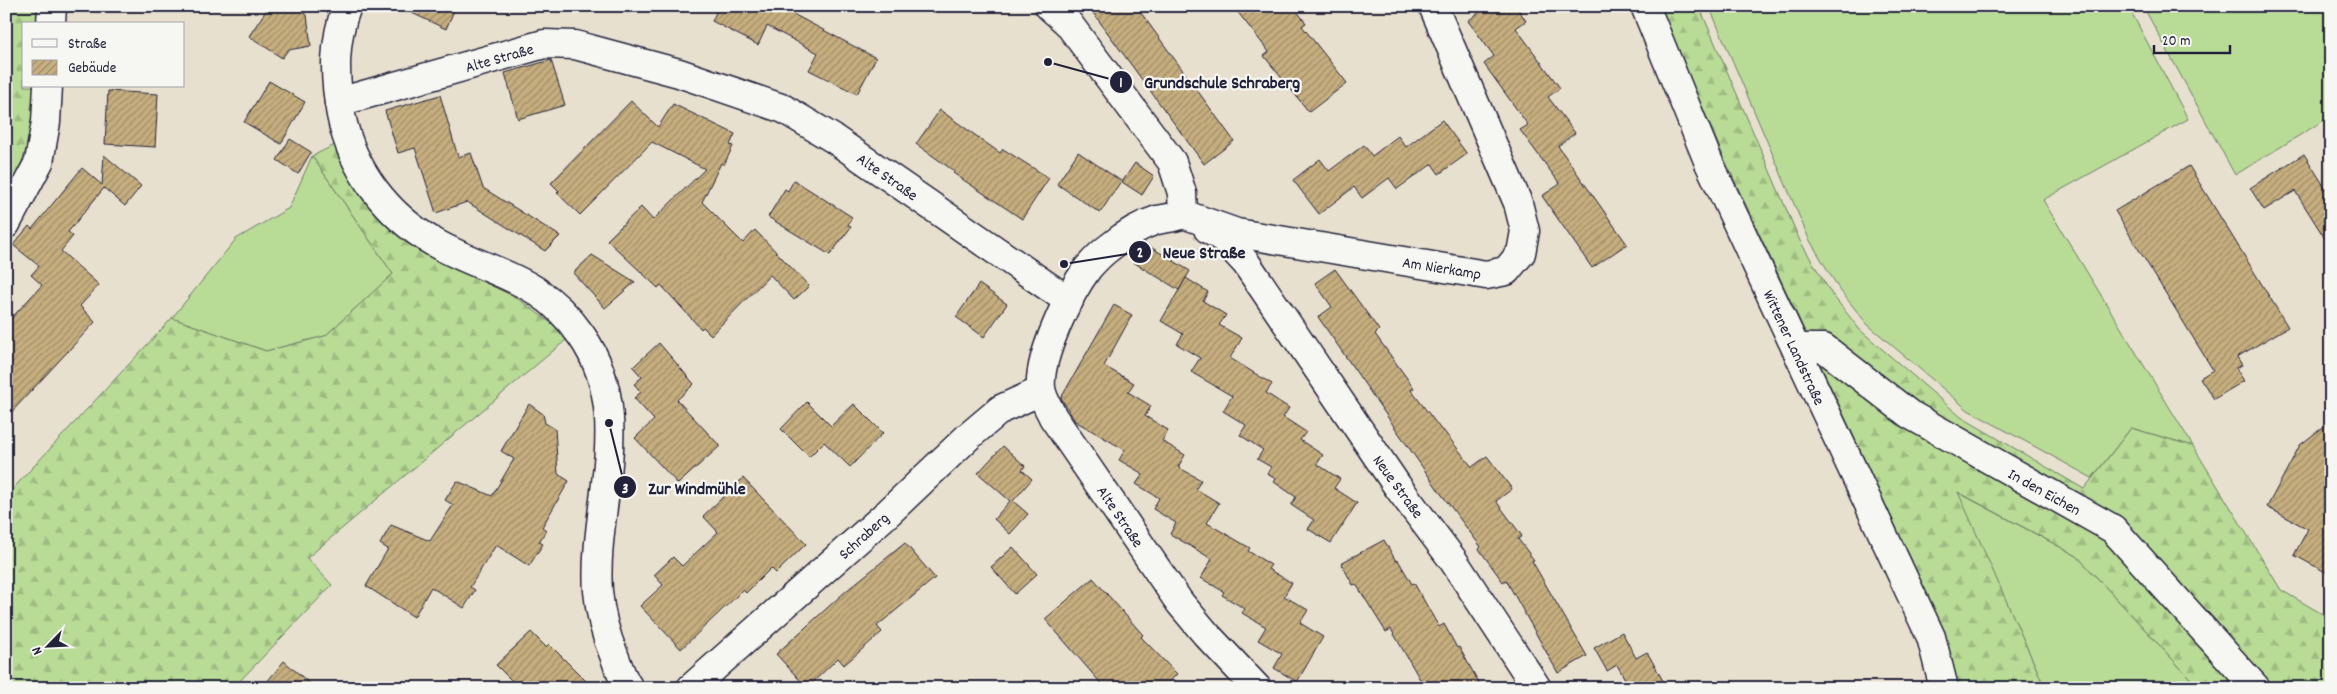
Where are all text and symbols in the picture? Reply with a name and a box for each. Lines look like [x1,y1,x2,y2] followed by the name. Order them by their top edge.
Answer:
[22,22,185,88] legend
[2154,22,2231,54] scale bar
[2162,31,2190,53] text: 20 m
[68,34,107,56] text: Straße
[463,39,537,80] street label: Alte Straße
[68,58,117,80] text: Gebäude
[1109,65,1310,98] callout: Grundschule Schraberg
[1144,72,1300,97] text: Grundschule Schraberg
[1119,73,1123,95] text: 1
[851,148,922,208] street label: Alte Straße
[1128,235,1256,268] callout: Neue Straße
[1163,242,1245,267] text: Neue Straße
[1137,243,1143,265] text: 2
[1400,252,1483,287] street label: Am Nierkamp
[1756,287,1829,409] street label: Wittener Landstraße
[1366,451,1428,524] street label: Neue Straße
[2003,464,2084,523] street label: In den Eichen
[613,471,755,504] callout: Zur Windmühle
[648,478,746,503] text: Zur Windmühle
[622,479,629,501] text: 3
[1090,482,1148,553] street label: Alte Straße
[834,508,895,566] street label: Schraberg
[22,622,72,672] north arrow
[27,643,48,658] text: N

